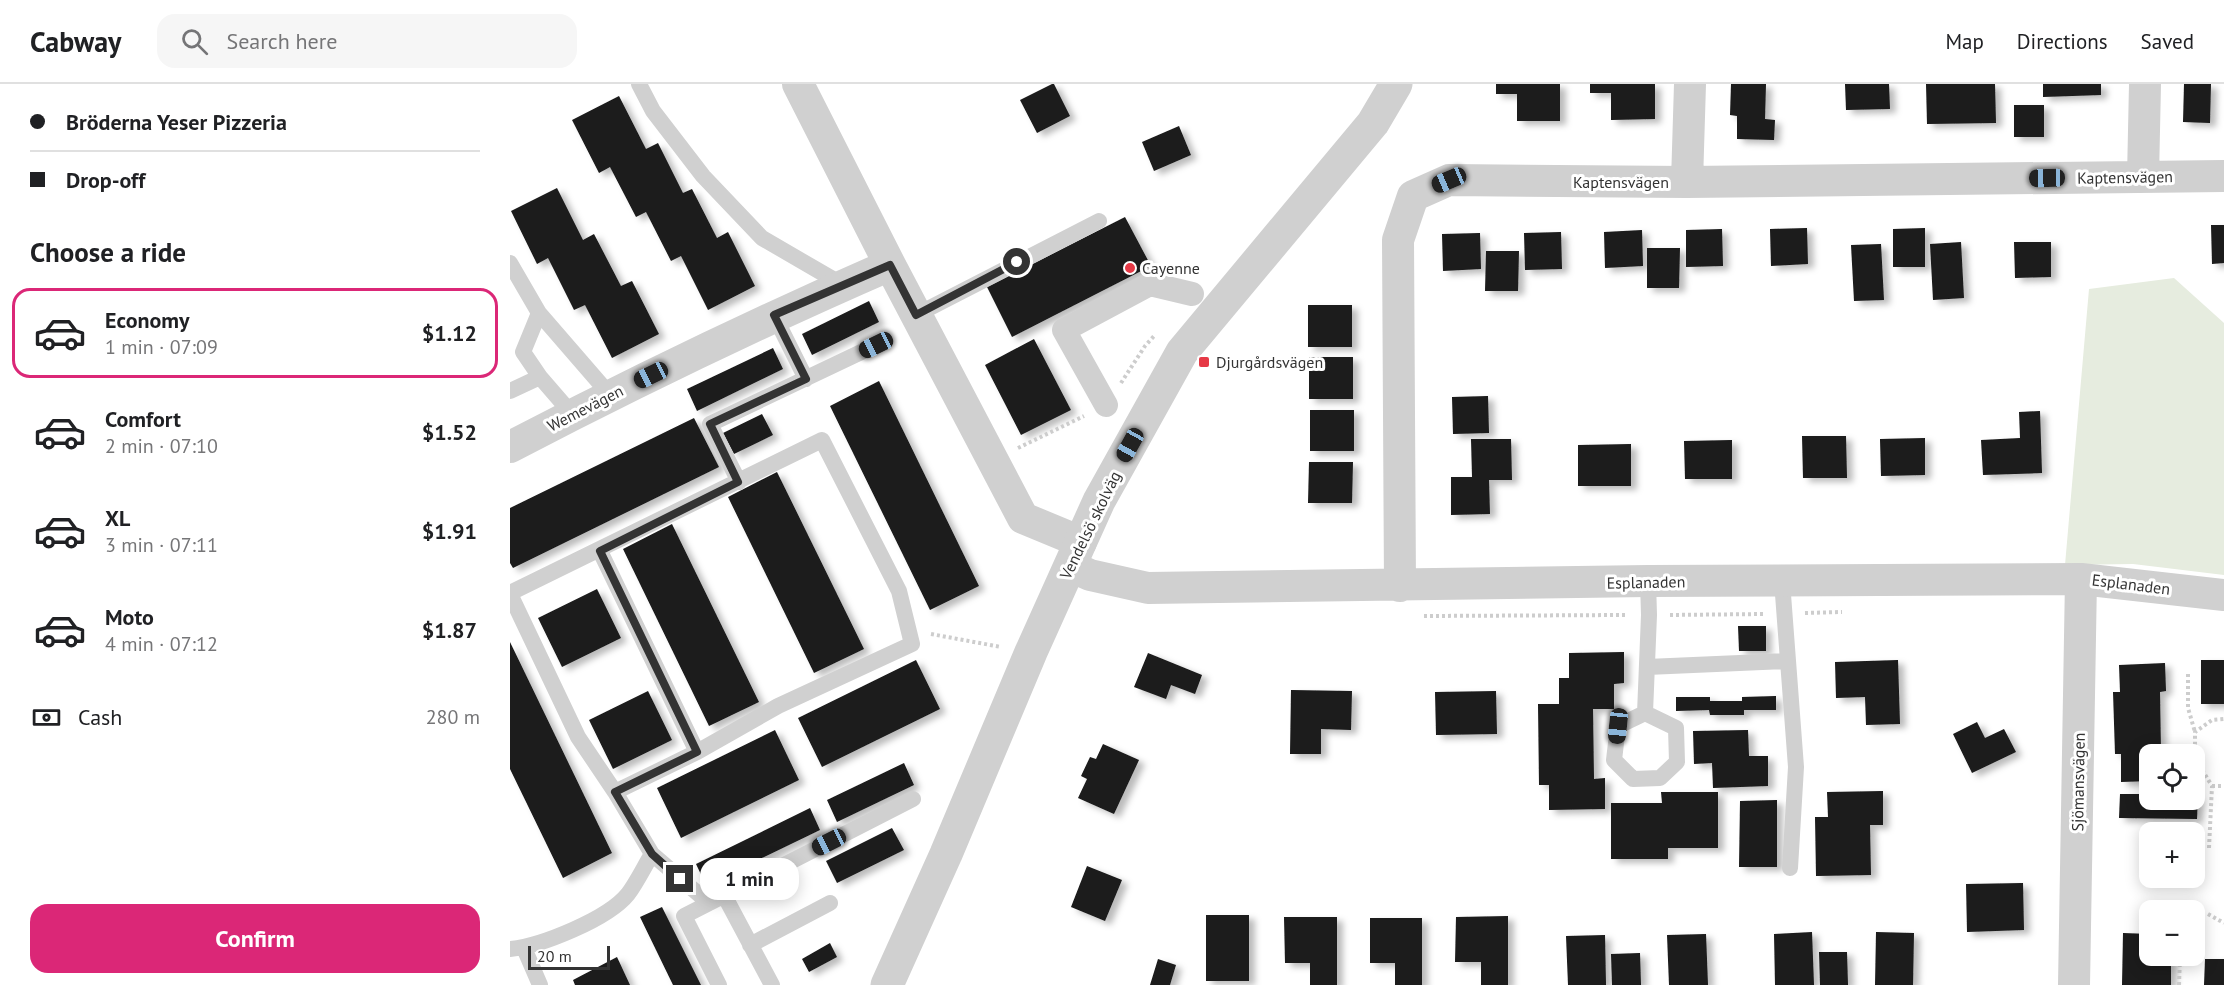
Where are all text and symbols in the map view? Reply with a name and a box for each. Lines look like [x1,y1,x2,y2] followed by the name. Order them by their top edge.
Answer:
[157,14,577,68] search box
[30,23,121,60] text: Cabway
[178,25,211,58] icon: search
[226,27,337,55] text: Search here
[1945,28,1984,55] text: Map
[2017,28,2108,55] text: Directions
[2141,28,2194,55] text: Saved
[66,108,287,136] text: Bröderna Yeser Pizzeria
[1429,165,1469,195] car
[66,166,145,194] text: Drop-off
[2077,166,2173,188] street label: Kaptensvägen
[2029,169,2065,187] car
[1573,172,1669,192] street label: Kaptensvägen
[30,235,186,269] text: Choose a ride
[1003,248,1030,275] route start
[1142,258,1200,278] place label: Cayenne
[1123,261,1137,275] marker: Cayenne
[33,306,87,360] icon: car
[105,306,189,334] text: Economy
[422,319,477,347] text: $1.12
[856,329,896,361] car
[105,334,218,360] text: 1 min · 07:09
[1216,352,1323,372] place label: Djurgårdsvägen
[1197,355,1211,369] marker: Djurgårdsvägen
[631,359,671,391] car
[544,380,626,436] street label: Wemevägen
[33,405,87,459] icon: car
[105,405,181,433] text: Comfort
[422,418,477,446] text: $1.52
[1113,425,1147,465] car
[105,433,218,459] text: 2 min · 07:10
[1055,468,1125,583] street label: Vendelsö skolväg
[33,504,87,558] icon: car
[105,504,130,532] text: XL
[422,517,477,545] text: $1.91
[105,532,218,558] text: 3 min · 07:11
[2091,569,2171,599] street label: Esplanaden
[1606,571,1686,593] street label: Esplanaden
[33,603,87,657] icon: car
[105,603,154,631] text: Moto
[422,616,477,644] text: $1.87
[105,631,218,657] text: 4 min · 07:12
[30,701,63,734] icon: cash
[78,703,122,731] text: Cash
[426,704,480,730] text: 280 m
[1607,707,1629,745] car
[2067,732,2089,832] street label: Sjömansvägen
[2139,744,2205,966] map controls
[2139,744,2205,810] button: locate
[2139,822,2205,888] button: +
[809,826,849,858] car
[701,858,800,900] callout: 1 min
[666,865,693,892] route end
[725,866,774,892] text: 1 min
[2139,900,2205,966] button: −
[30,904,480,973] button: Confirm
[528,943,610,970] scale bar
[537,946,572,966] text: 20 m

